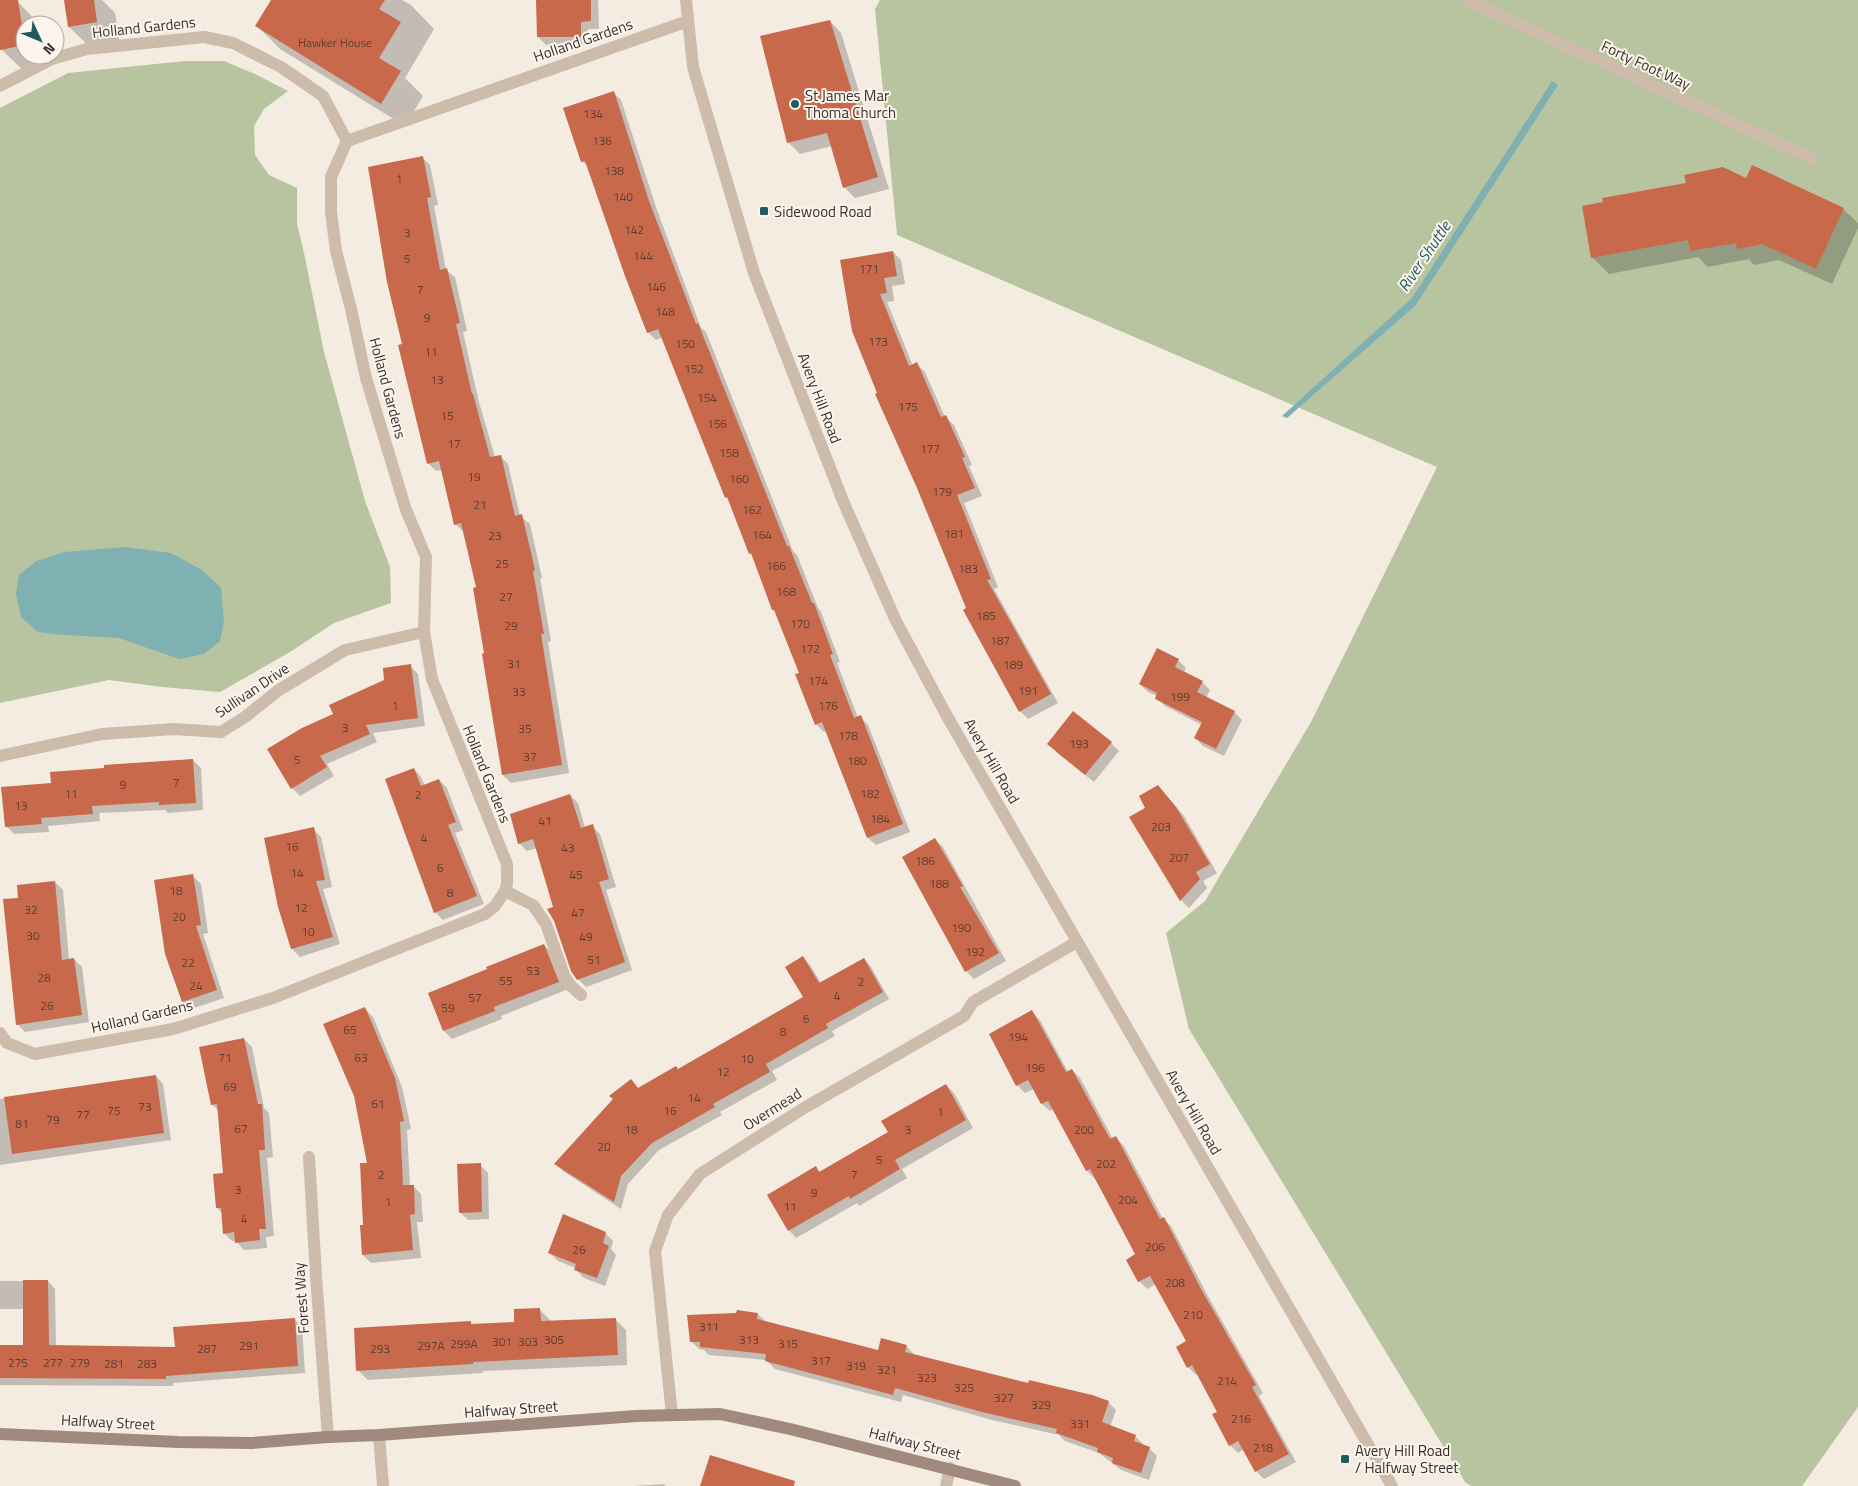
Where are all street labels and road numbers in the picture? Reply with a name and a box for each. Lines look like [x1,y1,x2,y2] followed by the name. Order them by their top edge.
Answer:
[91,10,197,44] street label: Holland Gardens
[530,12,636,68] street label: Holland Gardens
[1598,34,1694,96] street label: Forty Foot Way
[363,335,413,441] street label: Holland Gardens
[792,349,848,447] street label: Avery Hill Road
[210,657,294,723] street label: Sullivan Drive
[958,714,1026,808] street label: Avery Hill Road
[457,721,517,827] street label: Holland Gardens
[89,993,195,1039] street label: Holland Gardens
[1160,1065,1228,1159] street label: Avery Hill Road
[738,1082,806,1136] street label: Overmead
[287,1262,315,1334] street label: Forest Way
[463,1394,559,1424] street label: Halfway Street
[60,1408,156,1436] street label: Halfway Street
[867,1420,964,1466] street label: Halfway Street

